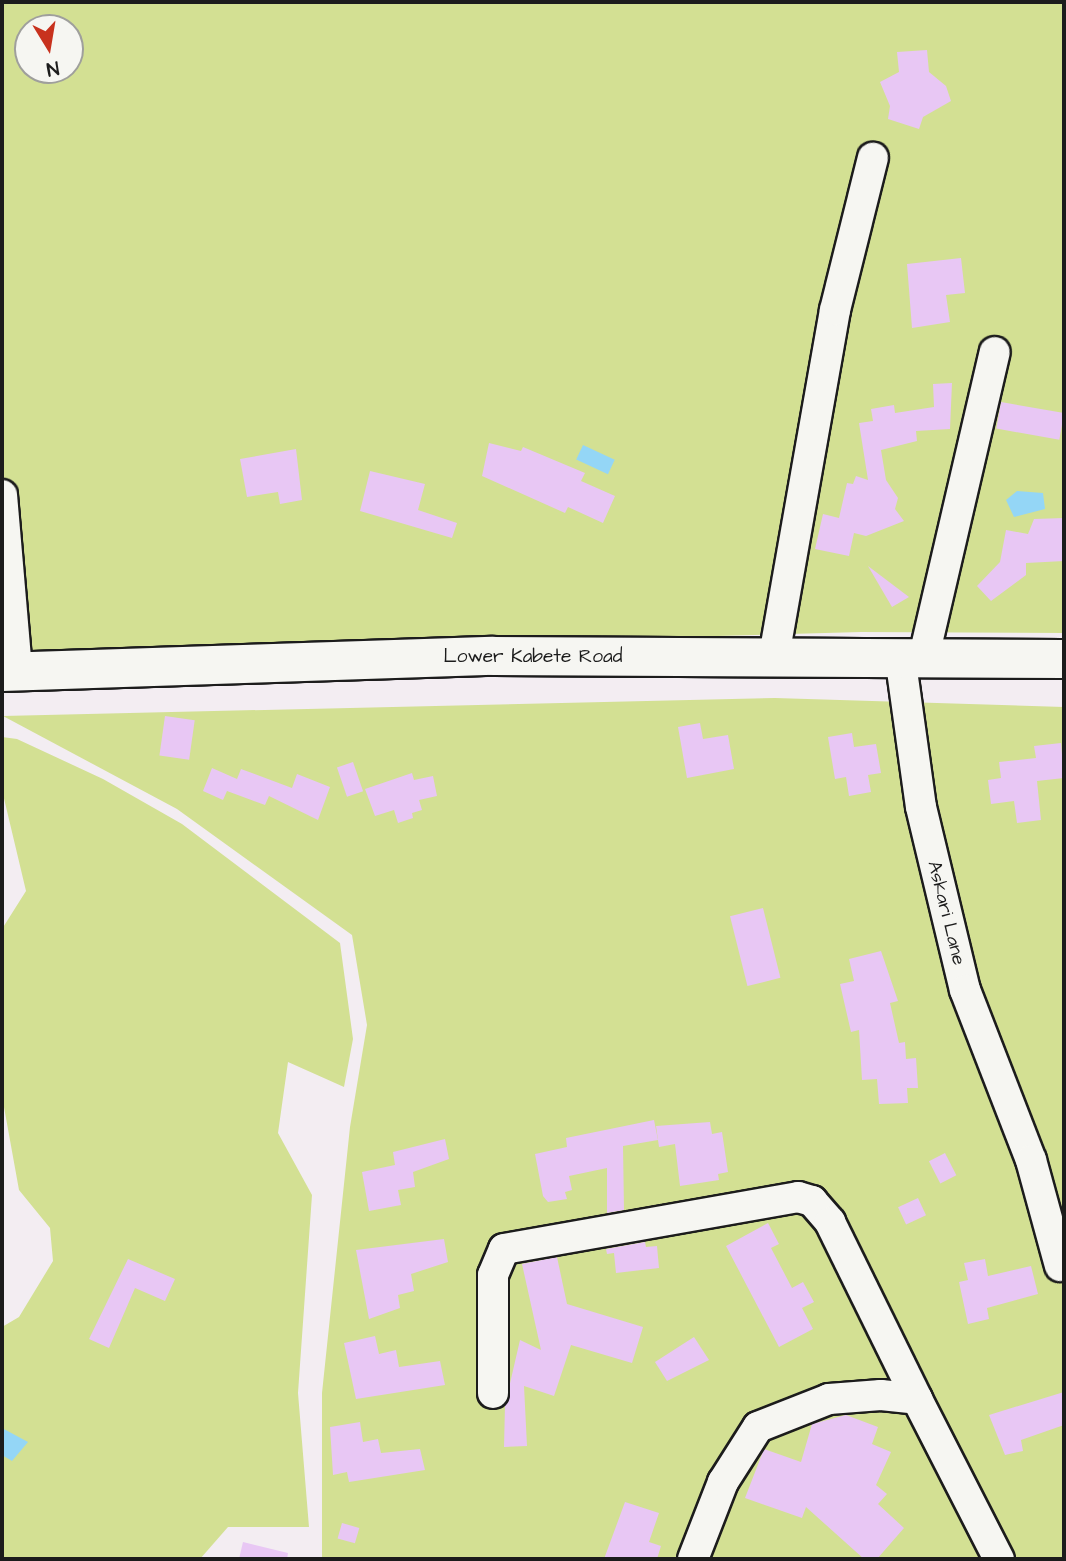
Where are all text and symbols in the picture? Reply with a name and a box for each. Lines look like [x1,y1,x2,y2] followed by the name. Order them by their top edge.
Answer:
[14,14,84,84] north arrow
[44,54,61,83] text: N
[444,646,622,668] street label: Lower Kabete Road
[922,859,970,967] street label: Askari Lane

